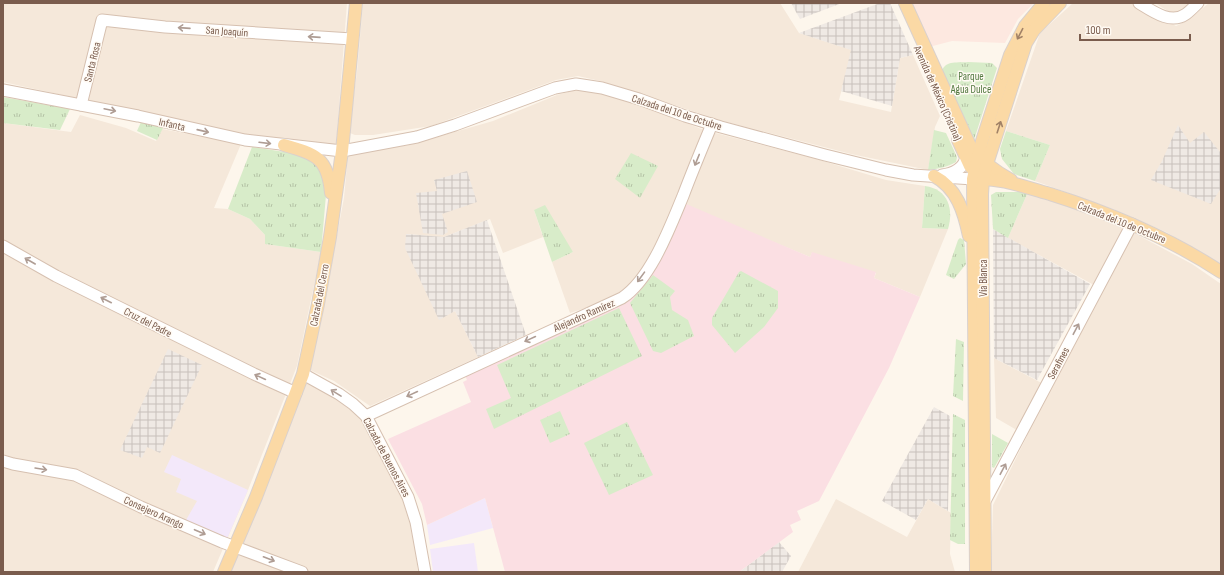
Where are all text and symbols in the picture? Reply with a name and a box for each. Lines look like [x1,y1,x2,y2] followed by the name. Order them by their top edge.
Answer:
[1080,16,1190,42] scale bar
[1086,23,1111,38] text: 100 m
[178,24,191,32] one-way arrow
[205,24,249,39] street label: San Joaquín
[1016,27,1024,39] one-way arrow
[307,33,320,40] one-way arrow
[81,41,104,83] street label: Santa Rosa
[910,43,964,143] street label: Avenida de México (Cristina)
[950,70,991,96] park label: Parque Agua Dulce
[630,92,724,133] street label: Calzada del 10 de Octubre
[103,107,116,115] one-way arrow
[157,115,186,134] street label: Infanta
[995,121,1003,133] one-way arrow
[196,127,209,135] one-way arrow
[258,139,271,147] one-way arrow
[693,154,700,166] one-way arrow
[1076,199,1168,246] street label: Calzada del 10 de Octubre
[24,256,36,264] one-way arrow
[977,259,990,297] street label: Vía Blanca
[307,262,332,327] street label: Calzada del Cerro
[637,272,646,283] one-way arrow
[101,296,113,304] one-way arrow
[551,296,617,335] street label: Alejandro Ramírez
[122,305,174,340] street label: Cruz del Padre
[1073,323,1080,335] one-way arrow
[524,336,536,344] one-way arrow
[1045,345,1072,381] street label: Serafines
[255,373,267,380] one-way arrow
[331,388,342,397] one-way arrow
[406,391,418,398] one-way arrow
[360,415,413,499] street label: Calzada de Buenos Aires
[999,463,1007,475] one-way arrow
[34,465,47,473] one-way arrow
[122,493,186,532] street label: Consejero Arango
[194,529,206,536] one-way arrow
[262,556,274,564] one-way arrow

